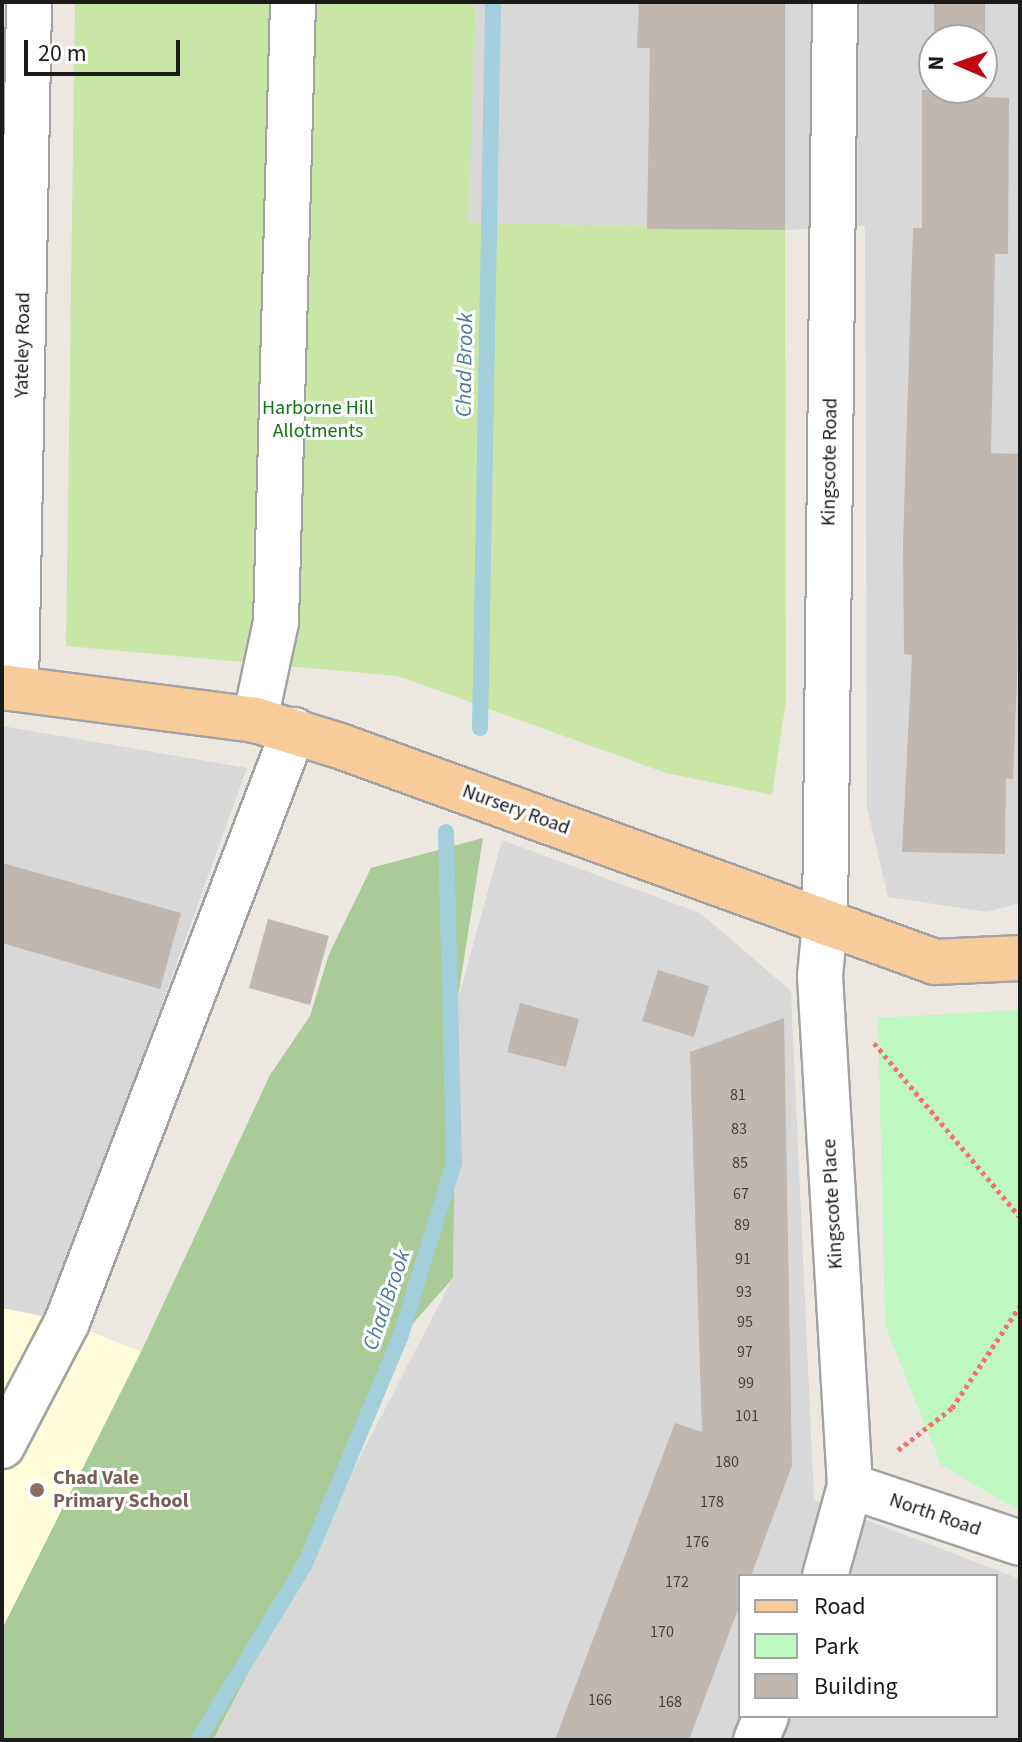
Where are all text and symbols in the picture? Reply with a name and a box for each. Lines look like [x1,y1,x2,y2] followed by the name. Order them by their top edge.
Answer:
[28,24,184,74] scale bar
[918,24,998,104] north arrow
[38,36,87,71] text: 20 m
[920,55,952,71] text: N
[10,292,36,398] street label: Yateley Road
[451,313,479,417] water label: Chad Brook
[262,397,374,444] park label: Harborne Hill Allotments
[817,398,843,526] street label: Kingscote Road
[459,779,573,841] street label: Nursery Road
[730,1085,746,1105] house number: 81
[731,1119,747,1139] house number: 83
[818,1138,848,1270] street label: Kingscote Place
[732,1153,748,1173] house number: 85
[733,1184,749,1204] house number: 67
[734,1215,750,1235] house number: 89
[358,1246,416,1354] water label: Chad Brook
[735,1249,751,1269] house number: 91
[736,1282,752,1302] house number: 93
[737,1312,753,1332] house number: 95
[737,1342,753,1362] house number: 97
[738,1373,754,1393] house number: 99
[735,1406,759,1426] house number: 101
[715,1452,739,1472] house number: 180
[53,1466,188,1513] place label: Chad Vale Primary School
[28,1481,46,1499] marker: Chad Vale Primary School
[886,1488,984,1542] street label: North Road
[700,1492,724,1512] house number: 178
[685,1532,709,1552] house number: 176
[665,1572,689,1592] house number: 172
[738,1574,998,1718] legend
[814,1589,866,1624] text: Road
[650,1622,674,1642] house number: 170
[814,1629,859,1664] text: Park
[814,1669,898,1704] text: Building
[588,1690,612,1710] house number: 166
[658,1692,682,1712] house number: 168

